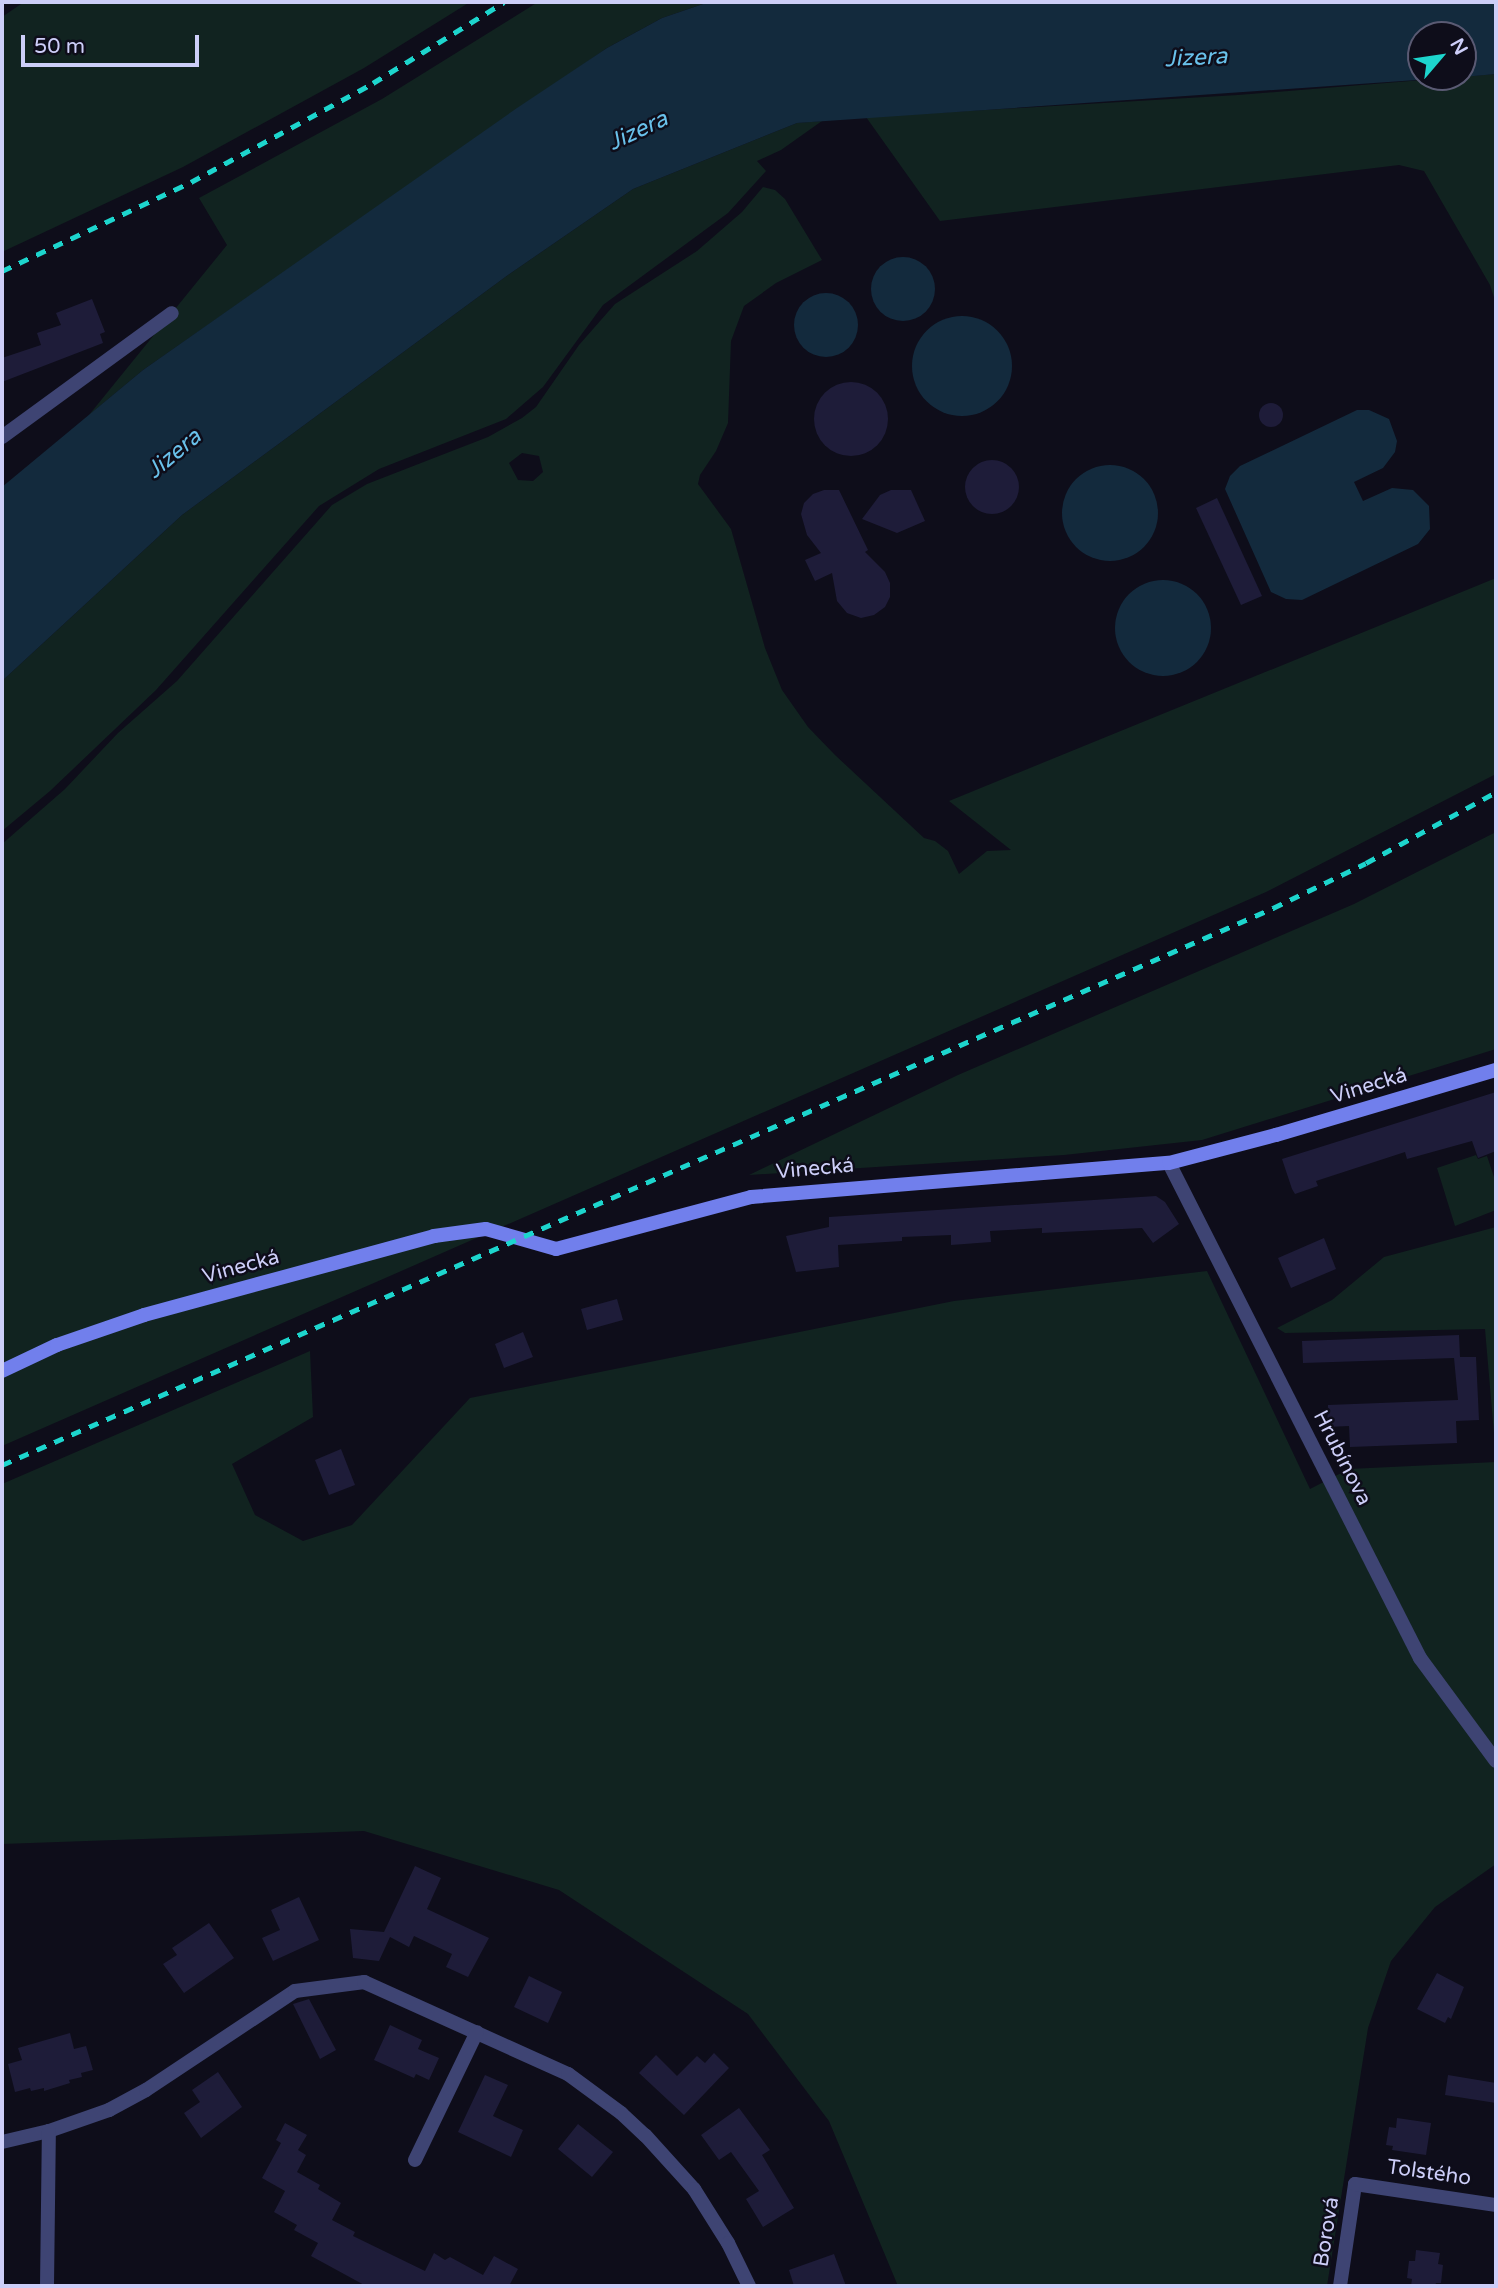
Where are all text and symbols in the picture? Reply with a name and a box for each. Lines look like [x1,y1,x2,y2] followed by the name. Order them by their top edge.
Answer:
[24,21,203,65] scale bar
[1407,21,1477,91] north arrow
[34,34,85,59] text: 50 m
[1445,35,1472,59] text: N
[1164,43,1228,73] water label: Jizera
[604,105,672,157] water label: Jizera
[141,423,207,485] water label: Jizera
[1328,1062,1410,1110] street label: Vinecká
[775,1153,855,1185] street label: Vinecká
[200,1245,282,1289] street label: Vinecká
[1307,1406,1377,1510] street label: Hrubínova
[1385,2155,1473,2191] street label: Tolstého
[1309,2195,1345,2269] street label: Borová

